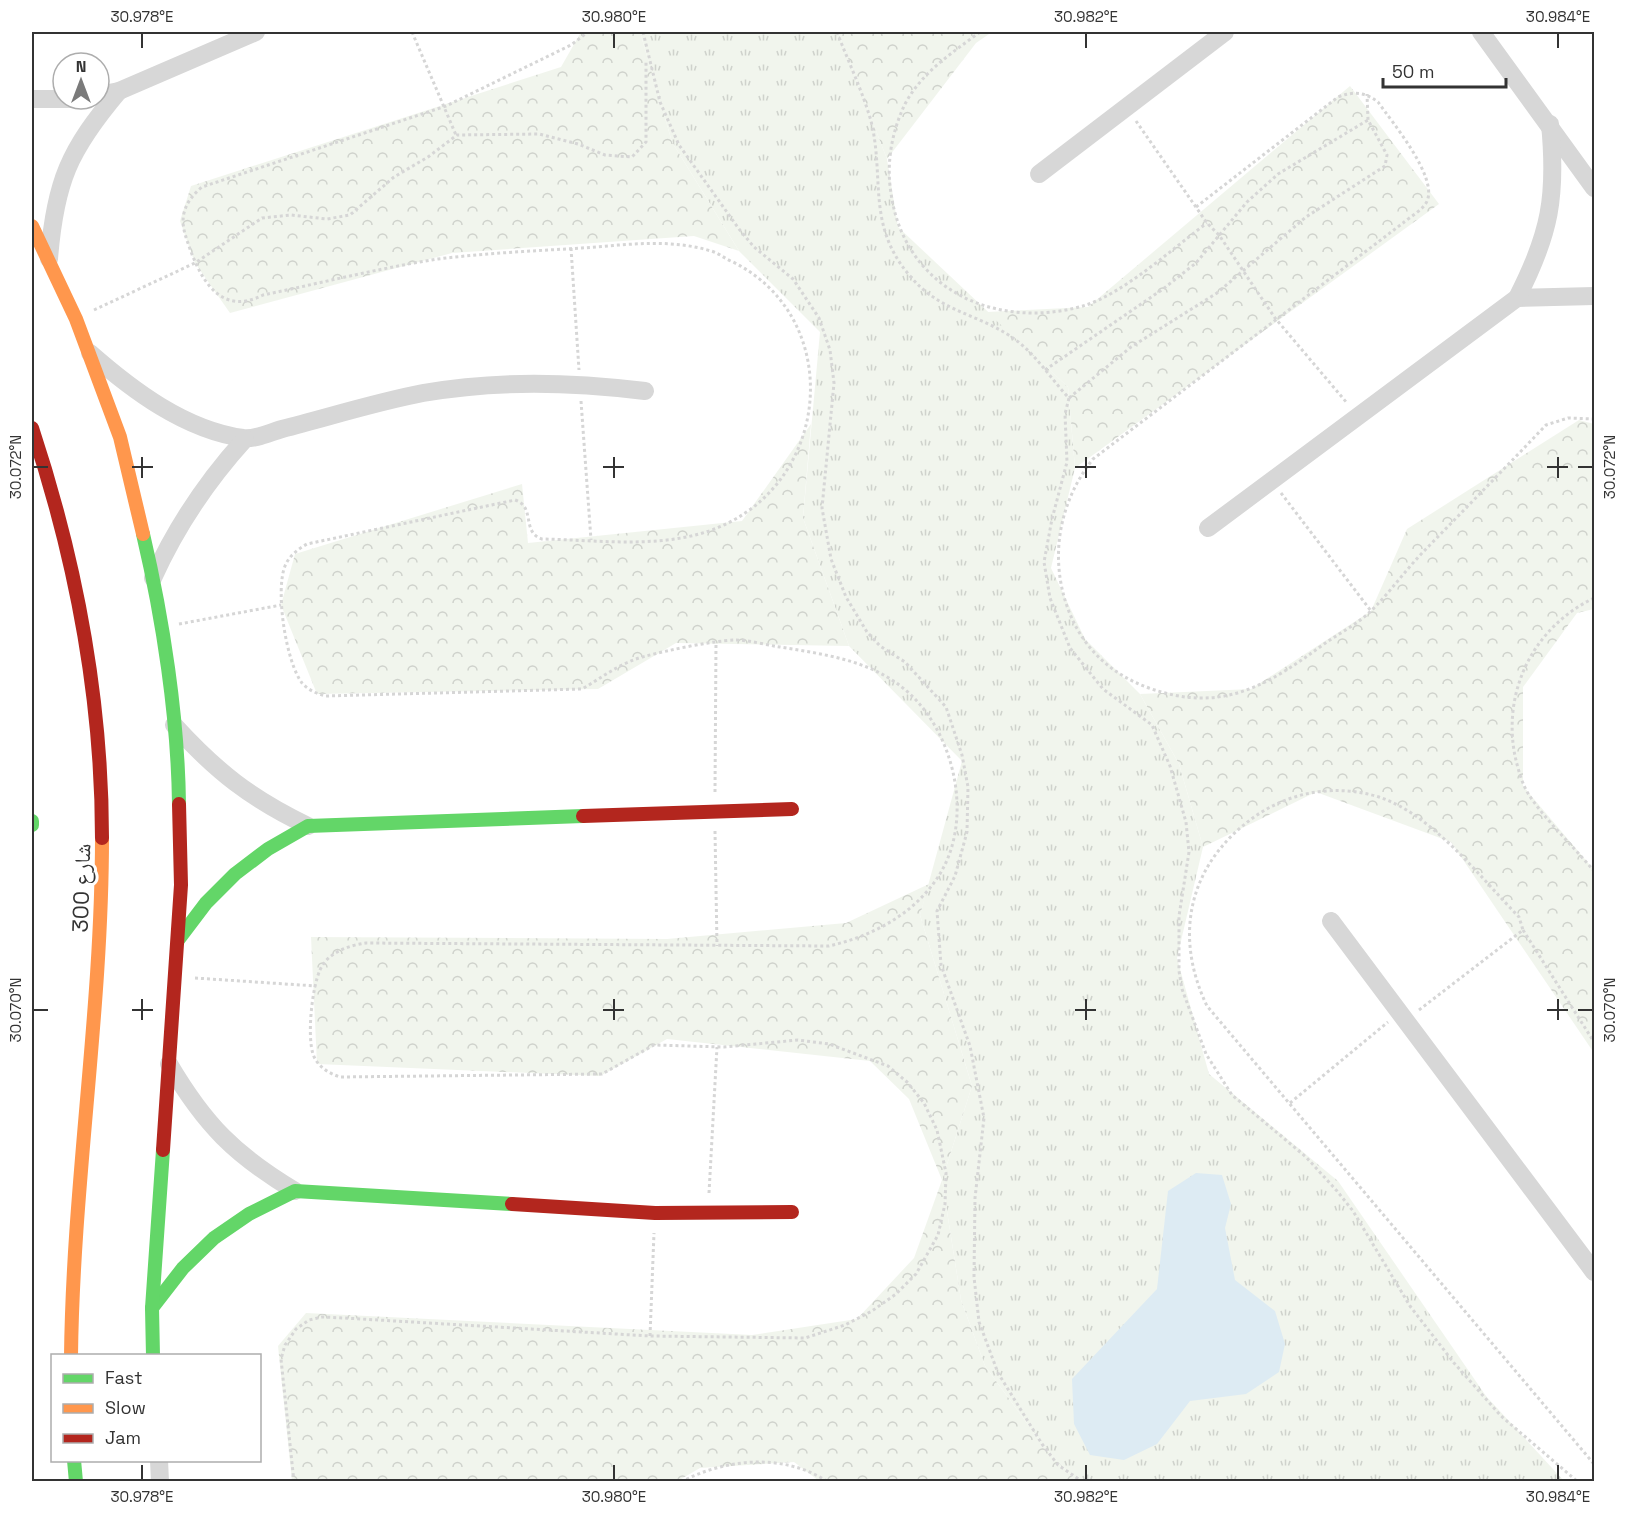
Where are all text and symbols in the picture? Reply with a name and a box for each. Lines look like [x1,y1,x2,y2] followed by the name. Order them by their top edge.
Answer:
[110,7,174,26] text: 30.978°E
[582,7,646,26] text: 30.980°E
[1054,7,1118,26] text: 30.982°E
[1526,7,1590,26] text: 30.984°E
[51,51,111,111] north arrow
[1383,51,1506,89] scale bar
[76,56,86,77] text: N
[1392,60,1434,83] text: 50 m
[6,435,25,499] text: 30.072°N
[1600,435,1619,499] text: 30.072°N
[65,843,97,933] street label: شارع 300
[6,978,25,1043] text: 30.070°N
[1600,978,1619,1043] text: 30.070°N
[51,1354,261,1462] legend
[105,1366,142,1389] text: Fast
[105,1396,146,1419] text: Slow
[105,1426,141,1449] text: Jam
[110,1487,174,1506] text: 30.978°E
[582,1487,646,1506] text: 30.980°E
[1054,1487,1118,1506] text: 30.982°E
[1526,1487,1590,1506] text: 30.984°E

